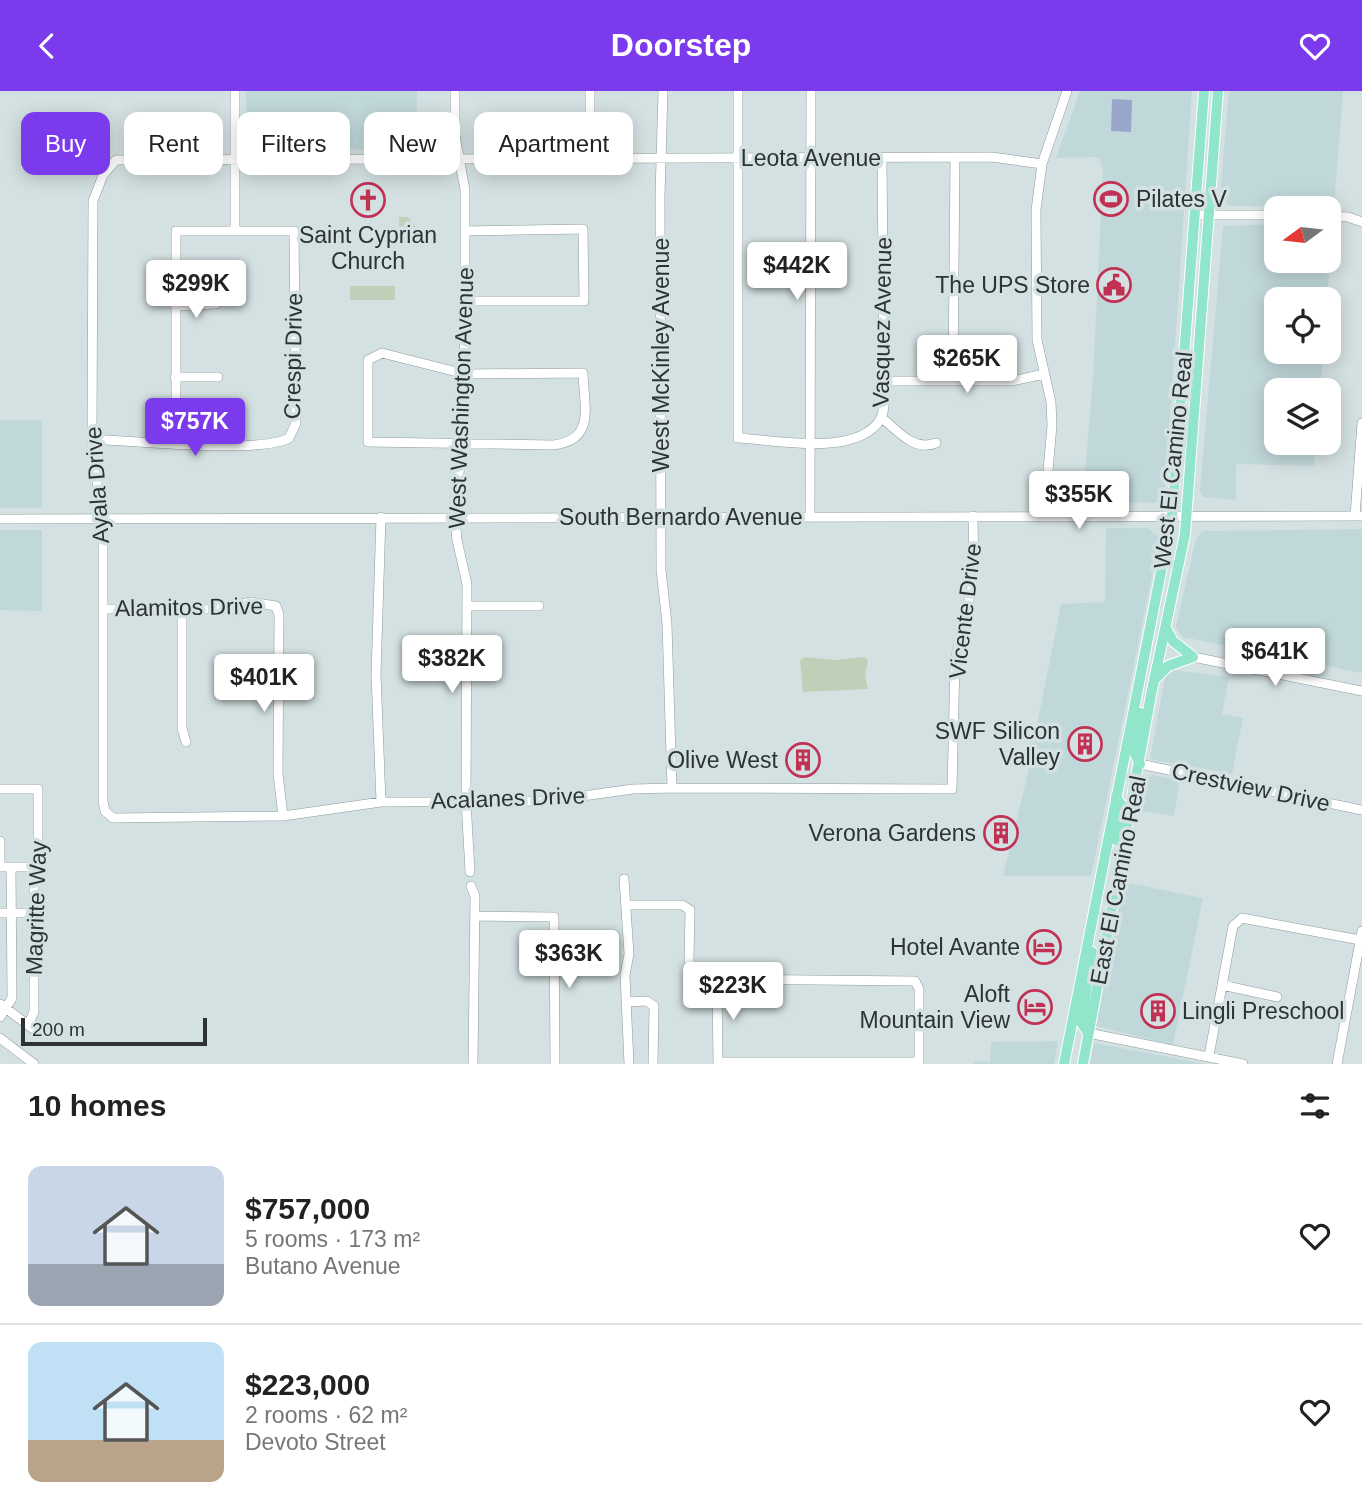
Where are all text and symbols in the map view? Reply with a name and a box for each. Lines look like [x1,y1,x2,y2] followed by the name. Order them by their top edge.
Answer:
[28,27,66,65] icon: back
[611,27,751,63] text: Doorstep
[1296,27,1334,65] icon: heart
[21,112,110,175] chip: Buy
[124,112,223,175] chip: Rent
[237,112,350,175] chip: Filters
[364,112,460,175] chip: New
[474,112,633,175] chip: Apartment
[741,145,881,171] street label: Leota Avenue
[1092,180,1130,218] sports icon: Pilates V
[349,181,387,219] church icon: Saint Cyprian Church
[1136,186,1227,212] place label: Pilates V
[1264,196,1340,273] north arrow
[1264,196,1341,455] map controls
[299,222,437,274] place label: Saint Cyprian Church
[868,237,896,407] street label: Vasquez Avenue
[648,238,674,472] street label: West McKinley Avenue
[748,243,846,302] pin: $442K
[763,252,831,278] text: $442K
[147,261,245,320] pin: $299K
[1095,266,1133,304] public building icon: The UPS Store
[443,267,479,529] street label: West Washington Avenue
[162,270,230,296] text: $299K
[935,272,1090,298] place label: The UPS Store
[1264,287,1341,364] button: locate
[279,293,307,419] street label: Crespi Drive
[918,335,1016,395] pin: $265K
[933,345,1001,371] text: $265K
[1149,350,1197,570] street label: West El Camino Real
[1264,378,1341,455] button: layers
[146,399,244,458] pin: $757K
[161,408,229,434] text: $757K
[80,426,114,544] street label: Ayala Drive
[1030,471,1128,531] pin: $355K
[1045,481,1113,507] text: $355K
[559,504,803,530] street label: South Bernardo Avenue
[944,542,986,680] street label: Vicente Drive
[115,593,263,621] street label: Alamitos Drive
[1226,629,1324,688] pin: $641K
[403,635,501,695] pin: $382K
[1241,638,1309,664] text: $641K
[418,645,486,671] text: $382K
[215,655,313,714] pin: $401K
[230,664,298,690] text: $401K
[935,718,1060,770] place label: SWF Silicon Valley
[1066,725,1104,763] building icon: SWF Silicon Valley
[784,741,822,779] building icon: Olive West
[667,747,779,773] place label: Olive West
[1170,758,1332,816] street label: Crestview Drive
[1085,773,1151,987] street label: East El Camino Real
[430,782,586,814] street label: Acalanes Drive
[982,814,1020,852] building icon: Verona Gardens
[808,820,976,846] place label: Verona Gardens
[21,840,51,976] street label: Magritte Way
[1025,928,1063,966] hotel icon: Hotel Avante
[520,930,618,990] pin: $363K
[890,934,1020,960] place label: Hotel Avante
[535,940,603,966] text: $363K
[684,963,782,1022] pin: $223K
[699,972,767,998] text: $223K
[860,981,1011,1033] place label: Aloft Mountain View
[1016,988,1054,1026] hotel icon: Aloft Mountain View
[1139,992,1177,1030] building icon: Lingli Preschool
[1182,998,1344,1024] place label: Lingli Preschool
[21,1015,206,1047] scale bar
[32,1019,85,1040] text: 200 m
[1296,1087,1334,1125] icon: filters
[28,1089,166,1122] text: 10 homes
[245,1192,370,1225] text: $757,000
[84,1194,168,1278] icon: home
[1296,1217,1334,1255] icon: heart
[245,1226,420,1252] text: 5 rooms · 173 m²
[245,1253,401,1279] text: Butano Avenue
[245,1368,370,1401] text: $223,000
[84,1370,168,1454] icon: home
[1296,1393,1334,1431] icon: heart
[245,1402,407,1428] text: 2 rooms · 62 m²
[245,1429,386,1455] text: Devoto Street

